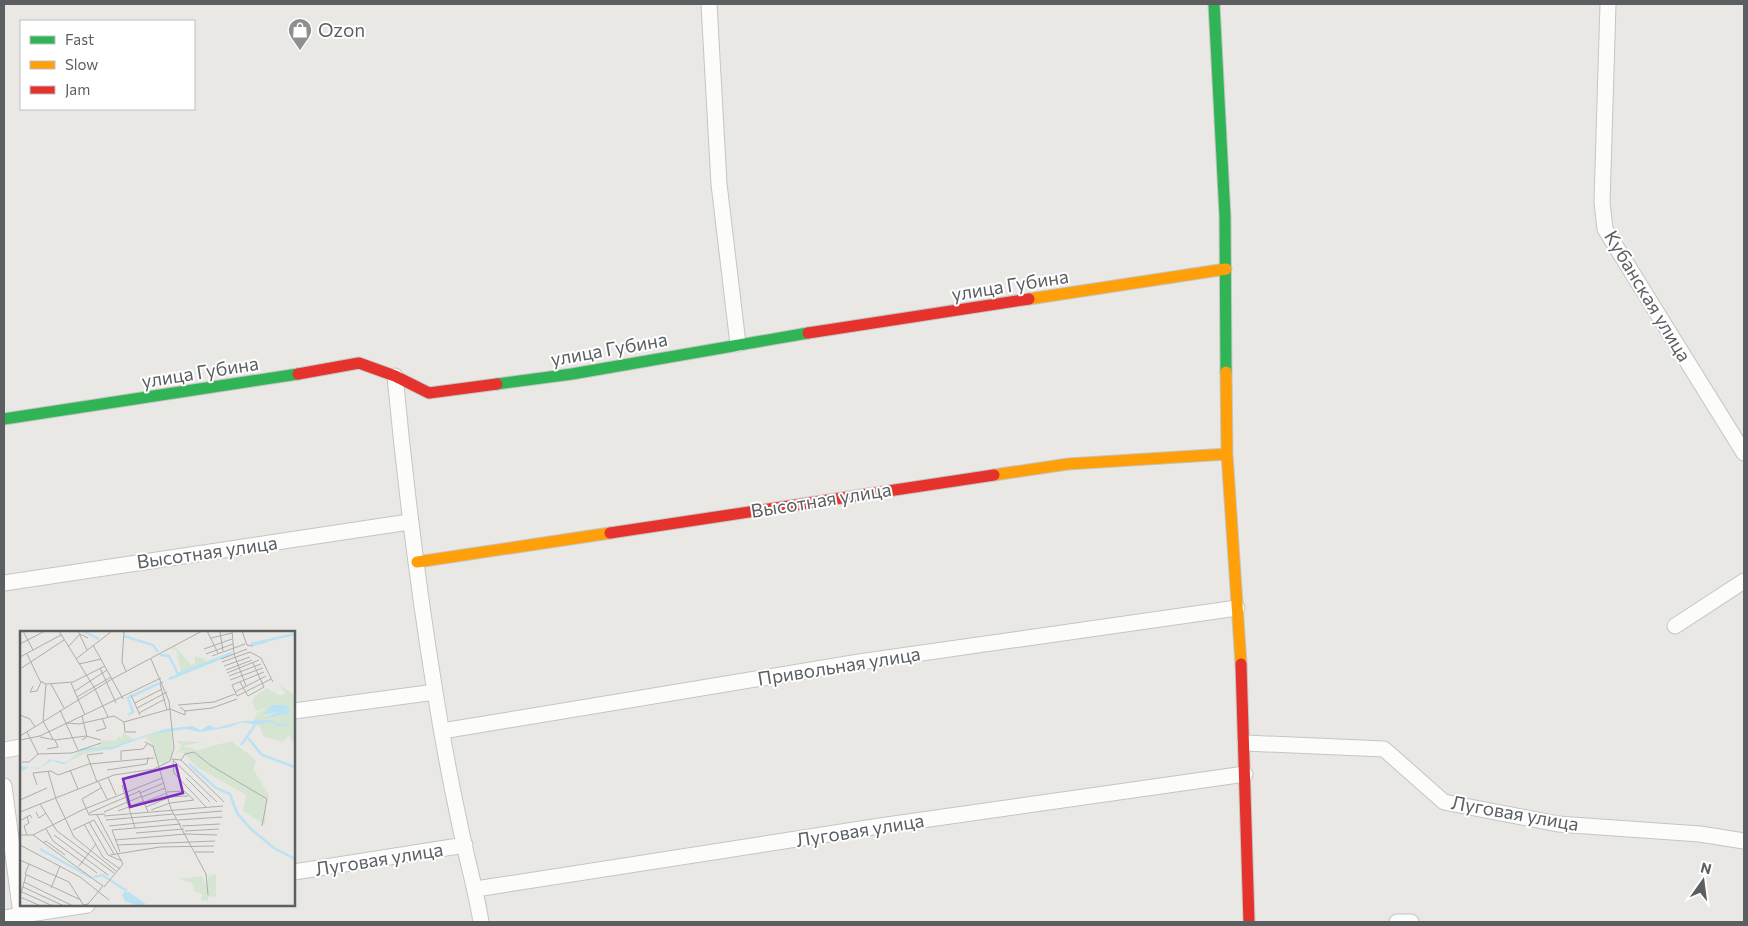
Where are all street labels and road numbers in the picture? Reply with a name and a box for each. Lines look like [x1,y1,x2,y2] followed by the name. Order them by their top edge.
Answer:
[1600,226,1697,366] street label: Кубанская улица
[950,264,1070,305] street label: улица Губина
[549,327,669,370] street label: улица Губина
[140,351,260,392] street label: улица Губина
[749,477,893,522] street label: Высотная улица
[135,530,279,573] street label: Высотная улица
[756,641,922,690] street label: Привольная улица
[1449,790,1581,835] street label: Луговая улица
[794,808,926,851] street label: Луговая улица
[313,837,445,880] street label: Луговая улица

